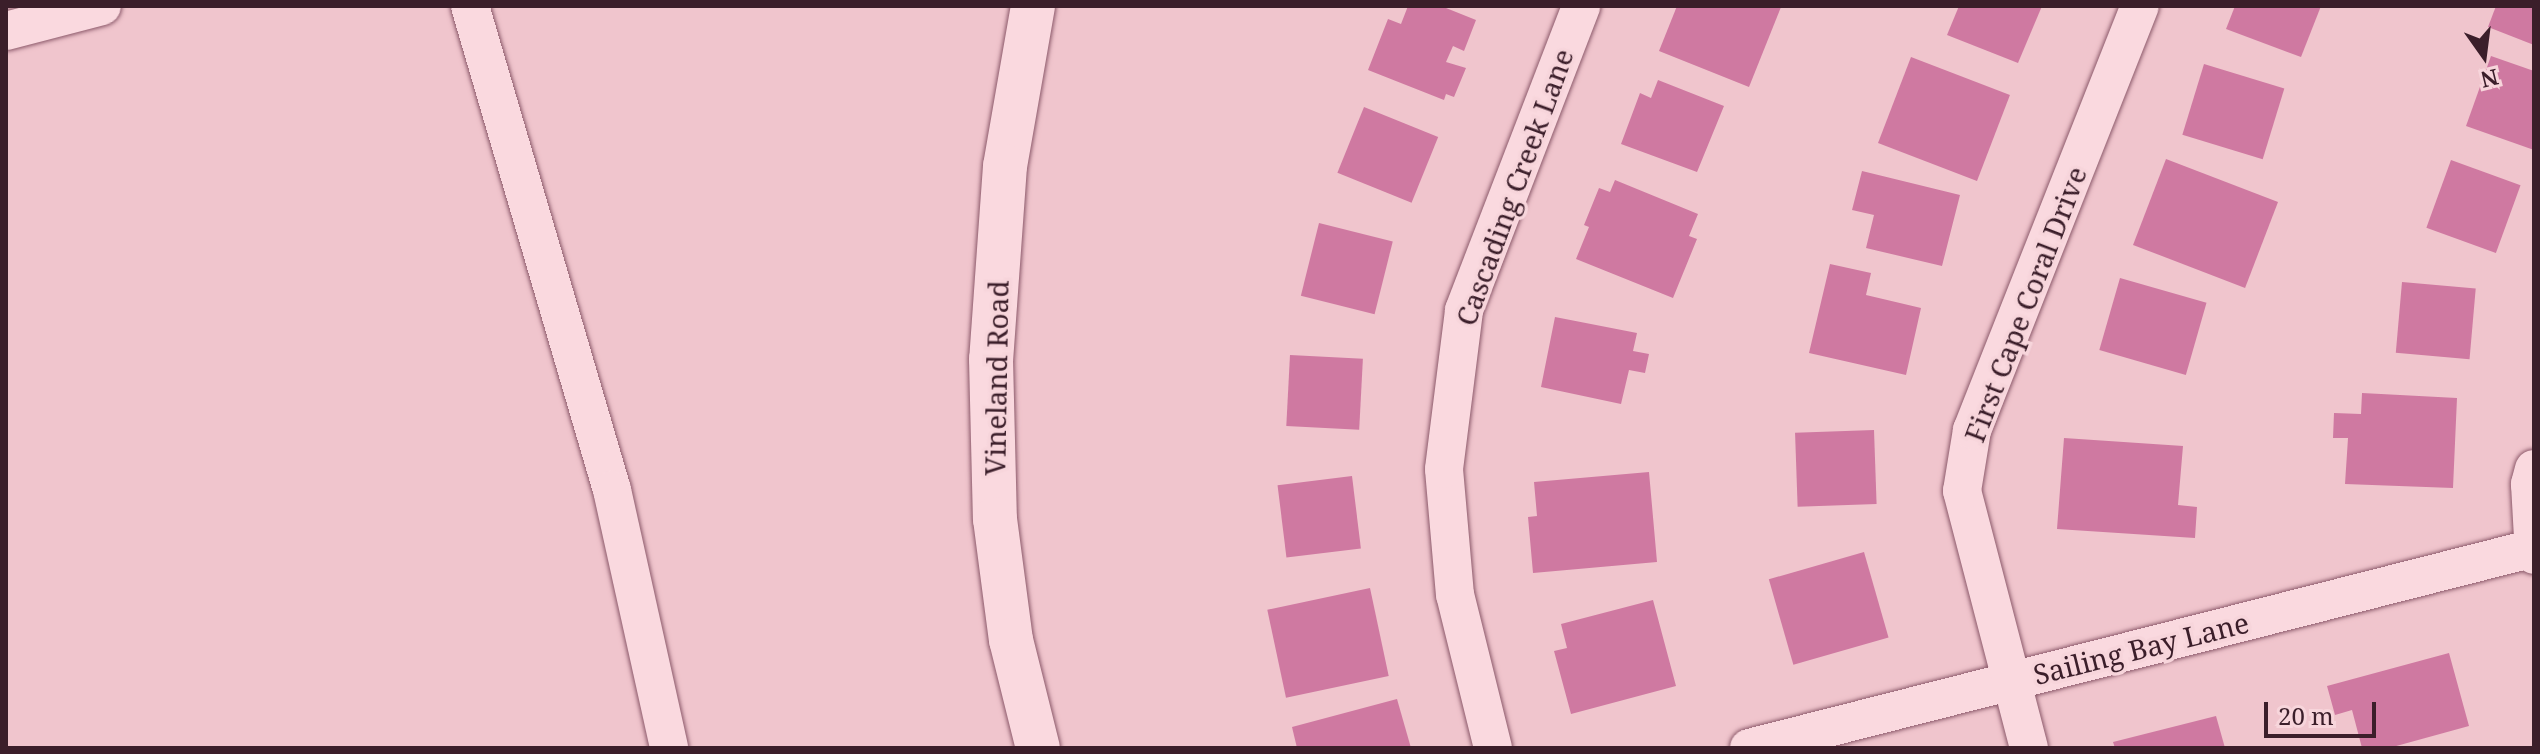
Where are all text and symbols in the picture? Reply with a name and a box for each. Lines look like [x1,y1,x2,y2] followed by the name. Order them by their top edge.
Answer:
[2444,16,2524,96] north arrow
[1448,44,1580,330] street label: Cascading Creek Lane
[2478,63,2502,96] text: N
[1957,162,2093,446] street label: First Cape Coral Drive
[977,280,1015,476] street label: Vineland Road
[2030,605,2252,691] street label: Sailing Bay Lane
[2268,686,2380,736] scale bar
[2278,699,2334,732] text: 20 m

